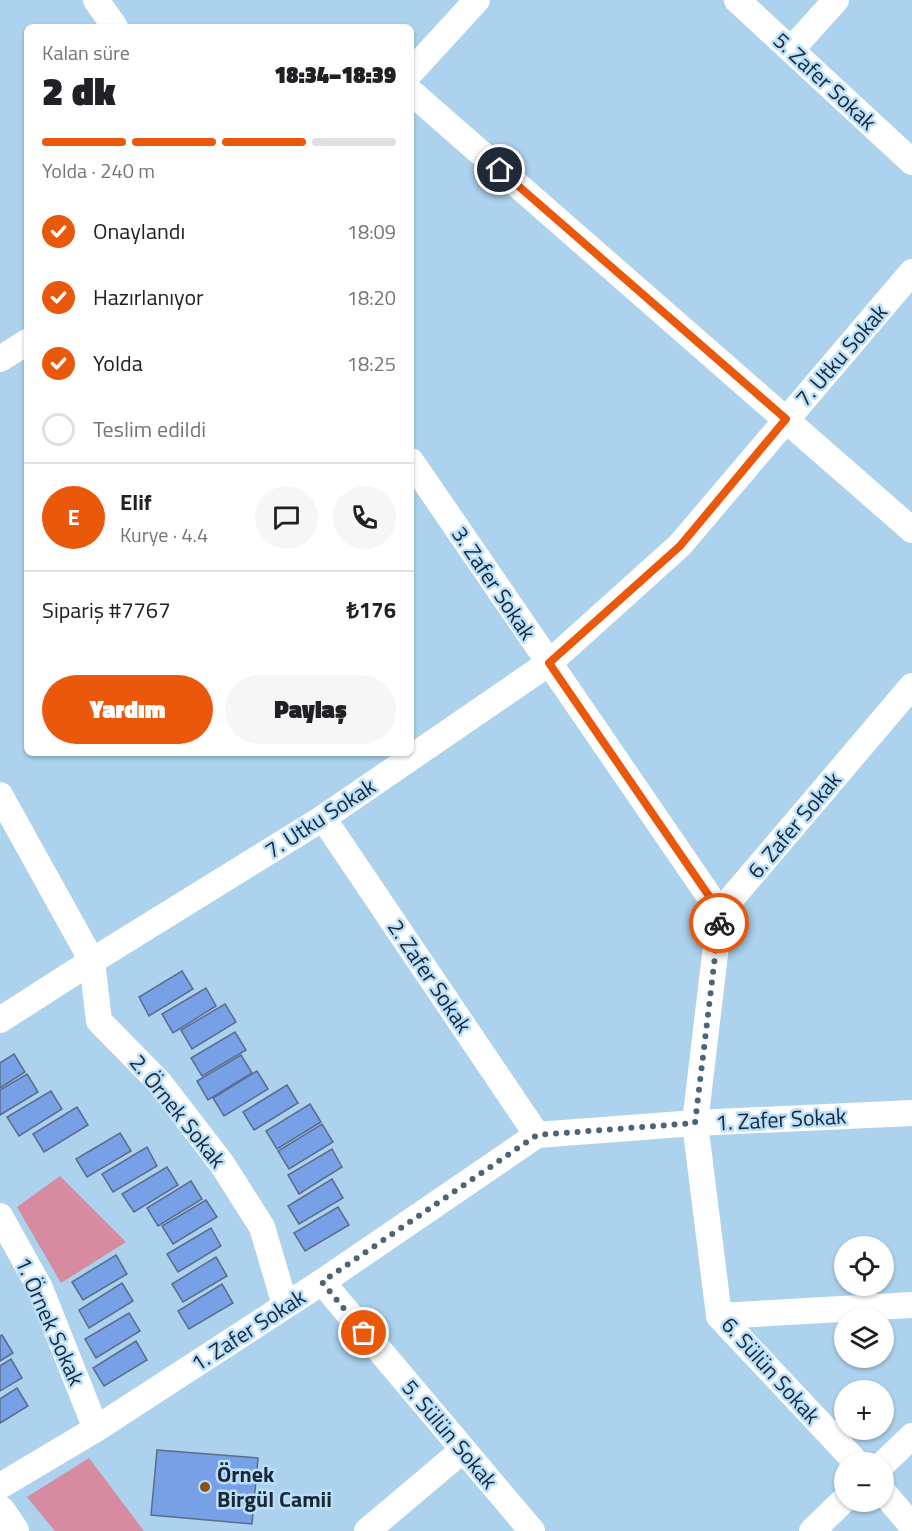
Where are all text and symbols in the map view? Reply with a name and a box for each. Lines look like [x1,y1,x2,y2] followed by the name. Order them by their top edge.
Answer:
[766,24,885,138] street label: 5. Zafer Sokak
[42,37,130,68] text: Kalan süre
[274,58,396,92] text: 18:34–18:39
[42,61,116,120] text: 2 dk
[474,144,525,195] pin
[483,153,516,186] icon: home
[42,155,155,186] text: Yolda · 240 m
[93,214,185,248] text: Onaylandı
[42,215,75,248] icon: check
[347,216,396,247] text: 18:09
[93,280,204,314] text: Hazırlanıyor
[42,281,75,314] icon: check
[347,282,396,313] text: 18:20
[787,296,896,414] street label: 7. Utku Sokak
[93,346,143,380] text: Yolda
[42,347,75,380] icon: check
[347,348,396,379] text: 18:25
[93,412,206,446] text: Teslim edildi
[120,485,152,519] text: Elif
[255,486,318,549] button: chat
[333,486,396,549] button: phone
[67,500,80,534] text: E
[120,519,208,550] text: Kurye · 4.4
[443,519,545,647] street label: 3. Zafer Sokak
[42,593,170,627] text: Sipariş #7767
[346,593,396,627] text: ₺176
[42,675,213,744] button: Yardım
[225,675,396,744] button: Paylaş
[739,764,849,886] street label: 6. Zafer Sokak
[258,769,383,867] street label: 7. Utku Sokak
[689,893,749,953] courier
[703,907,736,940] icon: bike
[379,912,481,1040] street label: 2. Zafer Sokak
[121,1047,235,1176] street label: 2. Örnek Sokak
[715,1099,848,1139] street label: 1. Zafer Sokak
[834,1236,894,1512] map controls
[834,1236,894,1296] button: locate
[6,1251,94,1391] street label: 1. Örnek Sokak
[184,1280,313,1380] street label: 1. Zafer Sokak
[338,1307,389,1358] pin
[834,1308,894,1368] button: layers
[713,1309,829,1432] street label: 6. Sülün Sokak
[347,1316,380,1349] icon: bag
[394,1372,507,1497] street label: 5. Sülün Sokak
[834,1380,894,1440] button: +
[834,1452,894,1512] button: −
[217,1457,332,1516] place label: Örnek Birgül Camii
[198,1480,212,1494] marker: Örnek Birgül Camii

